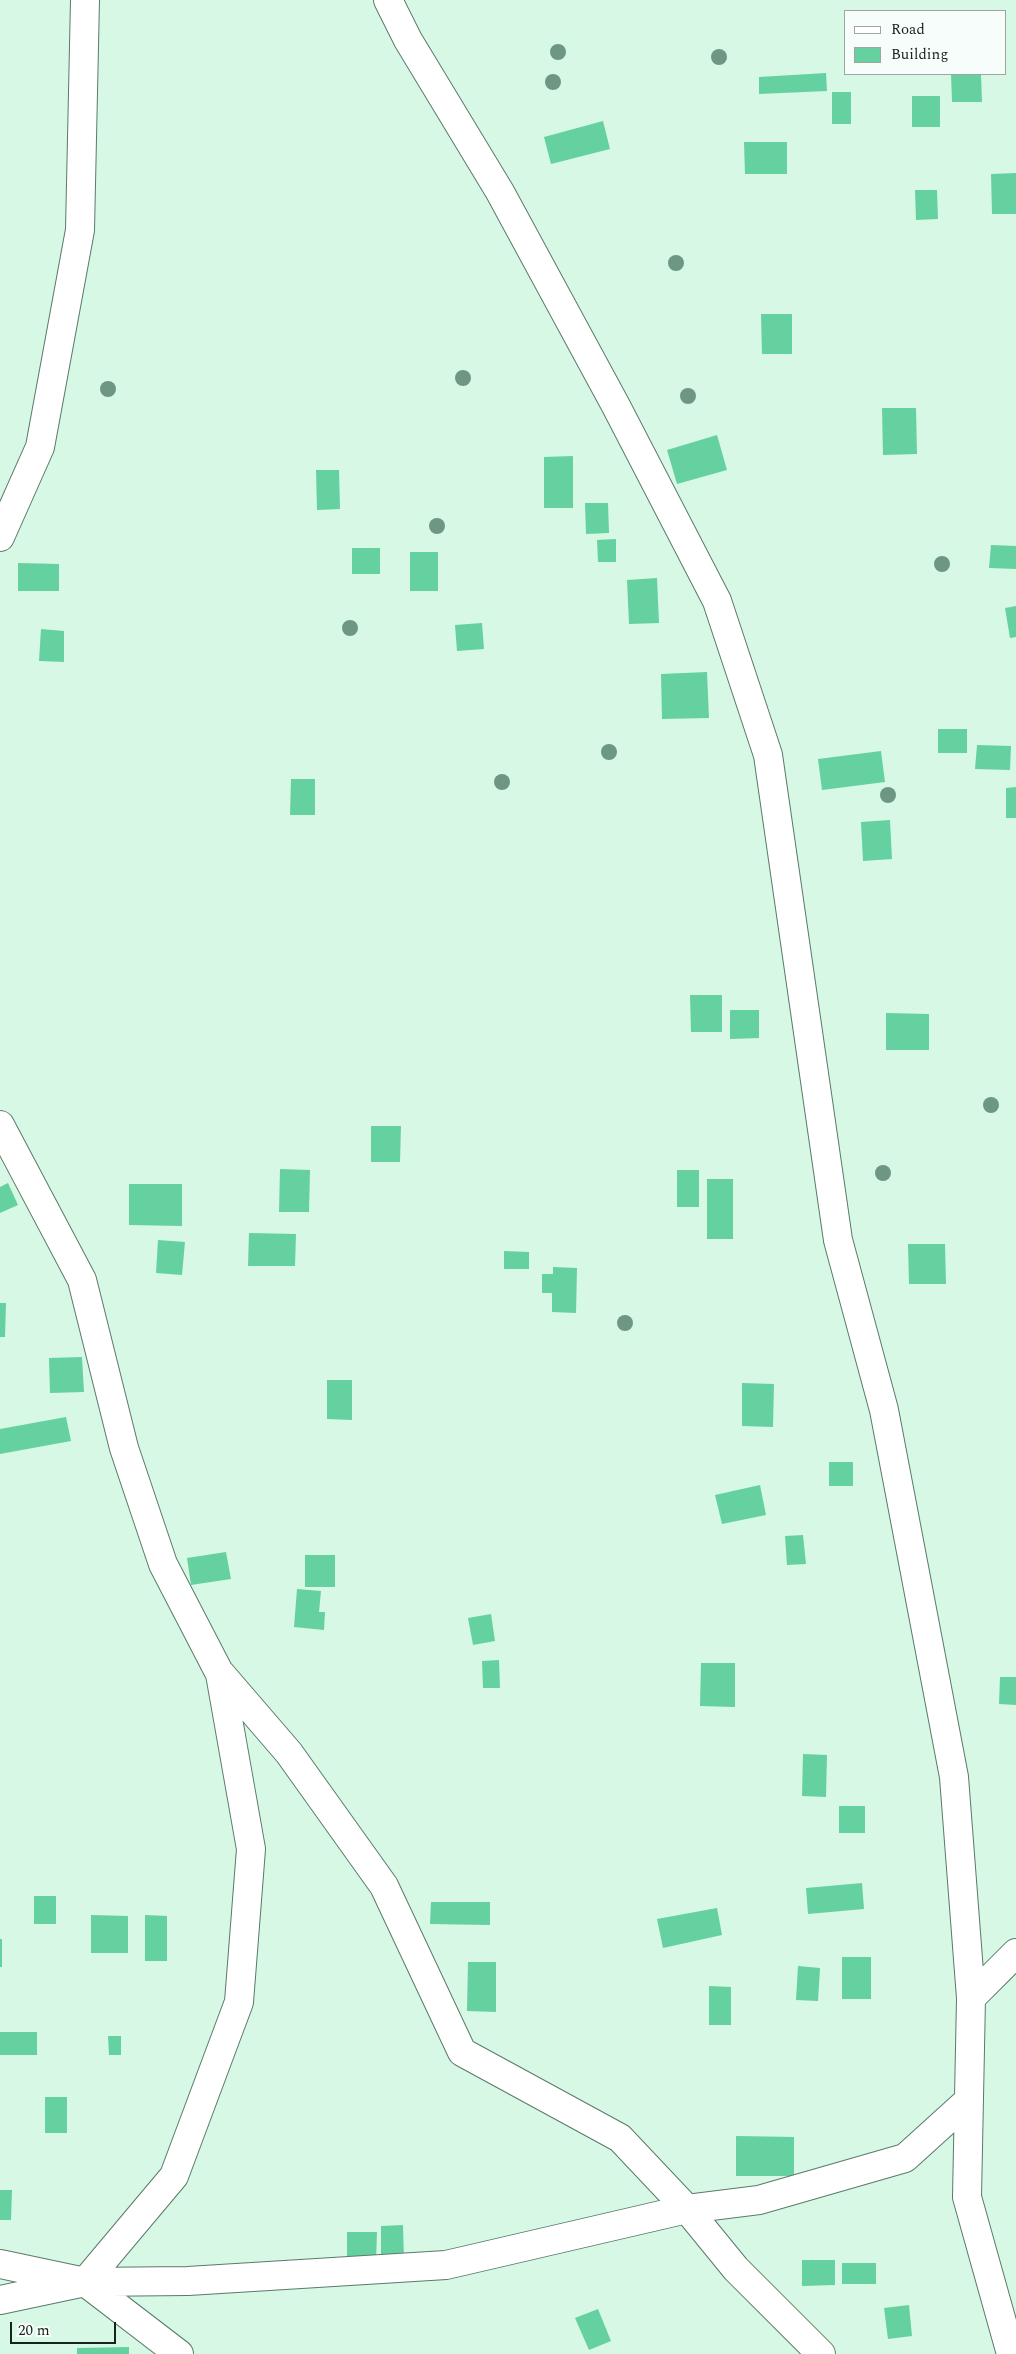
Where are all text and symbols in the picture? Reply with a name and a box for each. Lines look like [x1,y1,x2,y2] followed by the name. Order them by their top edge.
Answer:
[844,10,1006,75] legend
[891,18,925,41] text: Road
[891,43,948,66] text: Building
[12,2312,119,2344] scale bar
[18,2319,50,2342] text: 20 m

